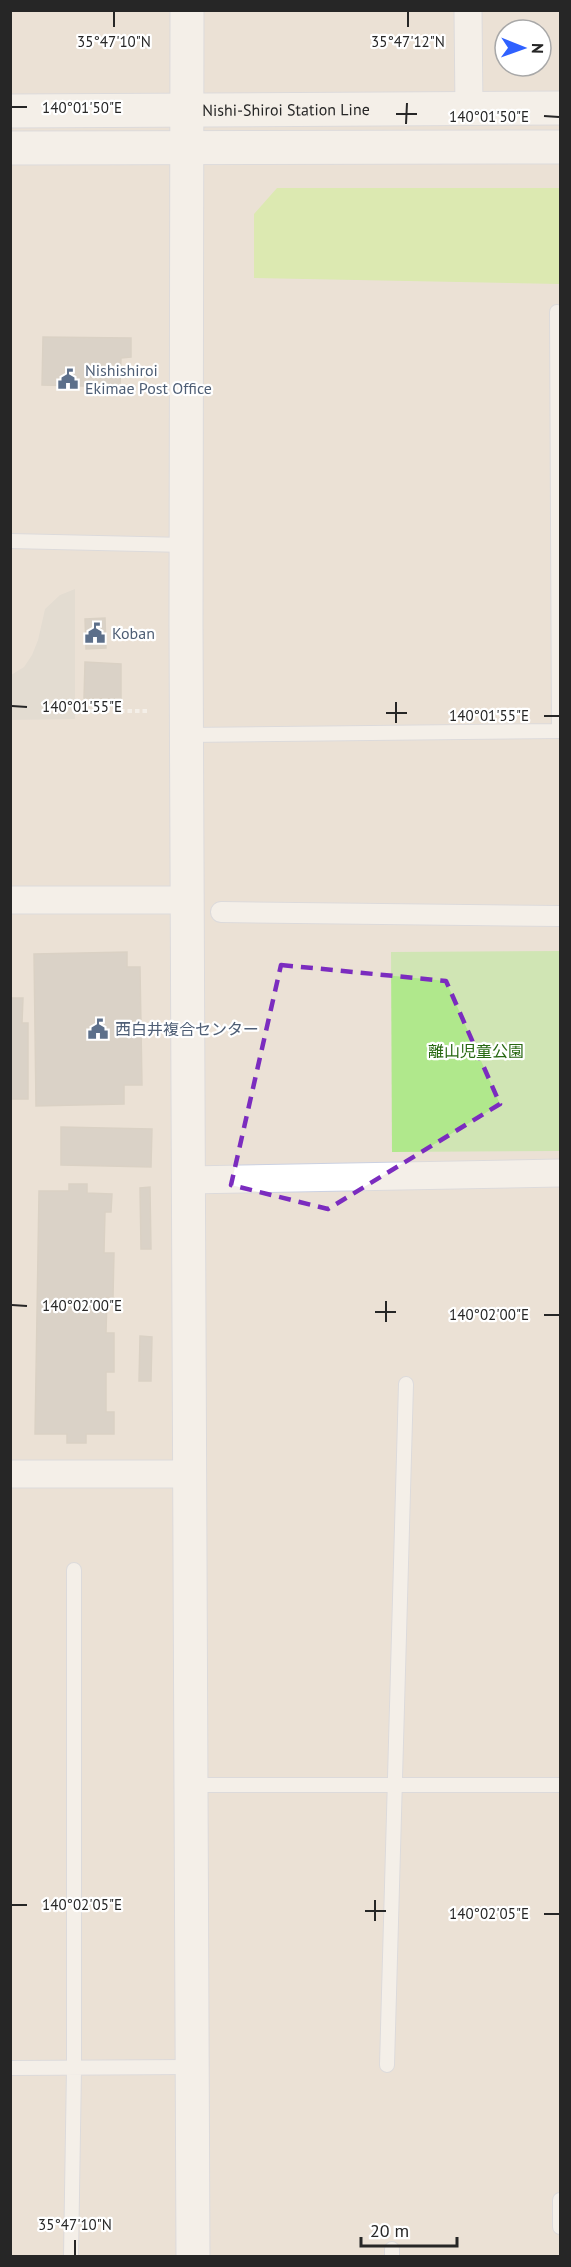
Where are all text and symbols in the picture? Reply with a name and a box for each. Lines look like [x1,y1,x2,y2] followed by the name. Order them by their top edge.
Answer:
[493,18,553,78] north arrow
[77,32,151,51] text: 35°47'10"N
[371,32,445,51] text: 35°47'12"N
[528,43,548,54] text: N
[42,98,122,117] text: 140°01'50"E
[202,99,370,120] street label: Nishi-Shiroi Station Line
[449,107,529,126] text: 140°01'50"E
[85,360,212,398] place label: Nishishiroi Ekimae Post Office
[56,367,80,391] public building icon: Nishishiroi Ekimae Post Office
[83,621,107,645] public building icon: Koban
[112,623,155,643] place label: Koban
[42,697,122,716] text: 140°01'55"E
[449,706,529,725] text: 140°01'55"E
[86,1017,110,1041] public building icon: 西白井複合センター
[115,1019,259,1039] place label: 西白井複合センター
[428,1041,524,1061] park label: 離山児童公園
[42,1296,122,1315] text: 140°02'00"E
[449,1305,529,1324] text: 140°02'00"E
[42,1895,122,1914] text: 140°02'05"E
[449,1904,529,1923] text: 140°02'05"E
[361,2210,457,2248] scale bar
[38,2215,112,2234] text: 35°47'10"N
[370,2219,409,2242] text: 20 m

